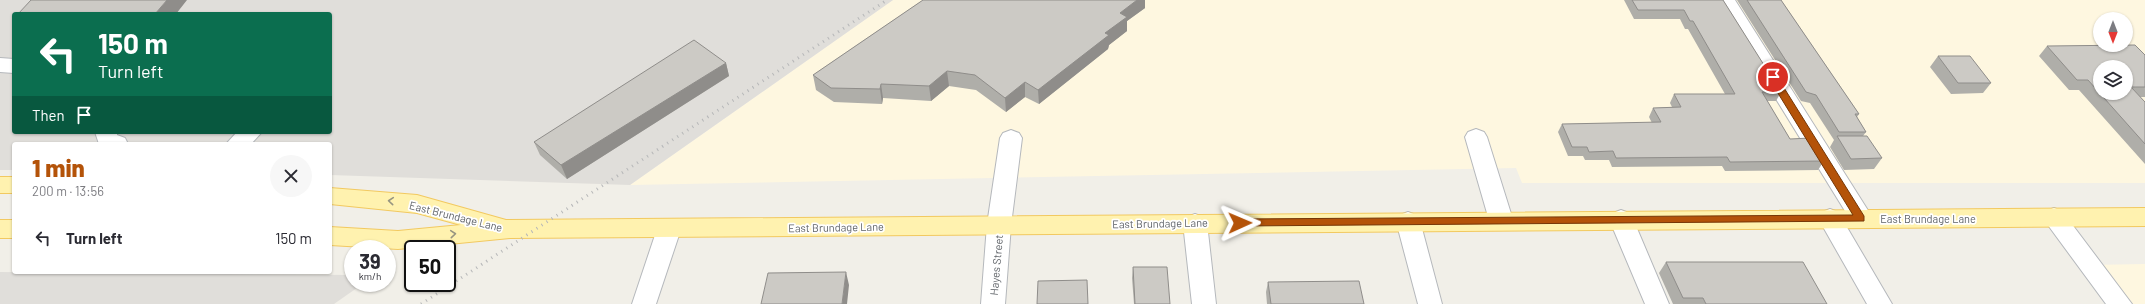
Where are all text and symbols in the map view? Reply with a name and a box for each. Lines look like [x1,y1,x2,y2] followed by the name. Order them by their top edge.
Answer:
[2093,12,2133,52] north arrow
[2093,12,2133,100] map controls
[98,26,168,60] text: 150 m
[32,28,84,80] icon: left
[98,60,164,82] text: Turn left
[1756,60,1790,94] pin
[2093,60,2133,100] button: layers
[1762,66,1784,88] icon: arrive
[73,104,95,126] icon: arrive
[32,106,65,124] text: Then
[32,153,85,182] text: 1 min
[270,155,312,197] button: close
[32,183,104,199] text: 200 m · 13:56
[388,197,394,206] one-way arrow
[408,198,504,234] street label: East Brundage Lane
[1219,202,1261,244] position arrow
[1880,212,1976,225] street label: East Brundage Lane
[1112,216,1208,230] street label: East Brundage Lane
[788,220,884,234] street label: East Brundage Lane
[32,227,54,249] icon: left
[66,229,122,247] text: Turn left
[275,229,312,247] text: 150 m
[450,230,456,239] one-way arrow
[987,234,1005,296] street label: Hayes Street
[404,240,456,292] speed limit sign: 50
[359,249,381,273] text: 39
[359,270,381,282] text: km/h

